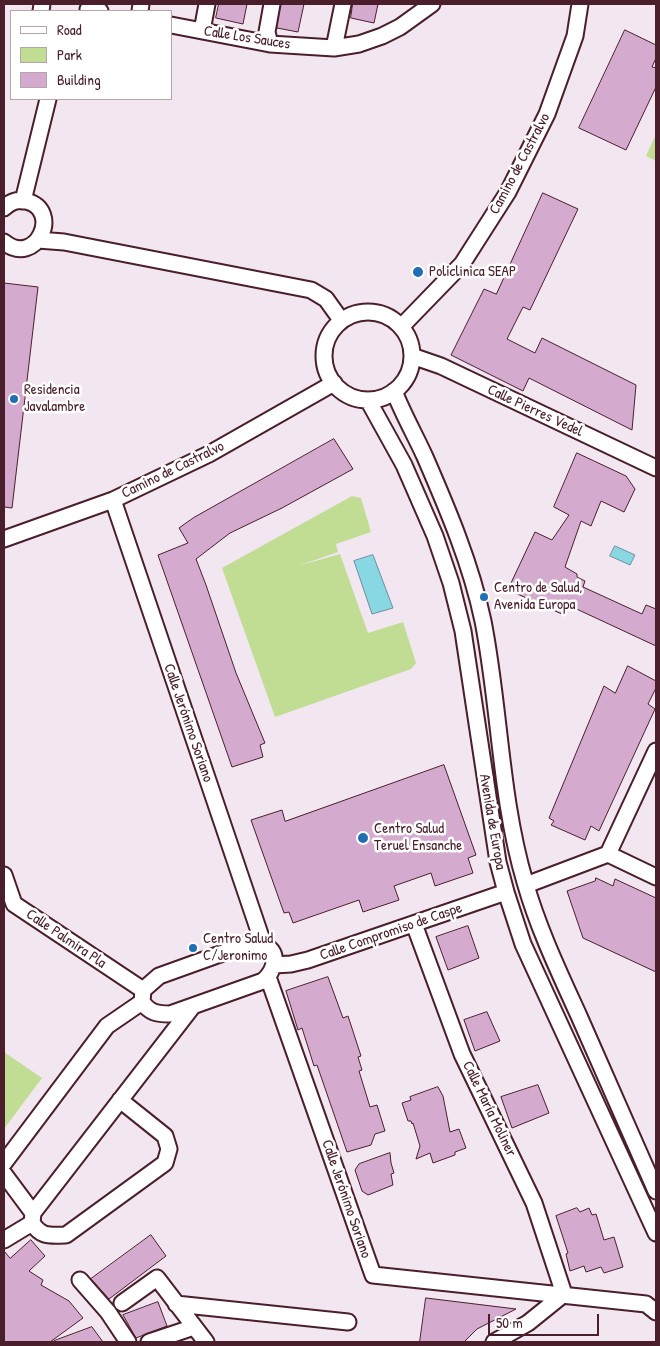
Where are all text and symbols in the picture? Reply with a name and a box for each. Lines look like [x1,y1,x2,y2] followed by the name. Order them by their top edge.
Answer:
[10,10,172,100] legend
[57,19,82,40] text: Road
[203,22,291,54] street label: Calle Los Sauces
[57,44,82,65] text: Park
[57,69,101,90] text: Building
[486,110,554,218] street label: Camino de Castralvo
[429,263,516,281] place label: Policlinica SEAP
[411,265,425,279] marker: Policlinica SEAP
[24,381,85,416] place label: Residencia Javalambre
[484,381,586,441] street label: Calle Pierres Vedel
[8,393,20,405] marker: Residencia Javalambre
[119,437,227,503] street label: Camino de Castralvo
[494,579,582,614] place label: Centro de Salud, Avenida Europa
[478,591,490,603] marker: Centro de Salud, Avenida Europa
[159,661,217,785] street label: Calle Jerónimo Soriano
[475,773,509,871] street label: Avenida de Europa
[374,820,462,855] place label: Centro Salud Teruel Ensanche
[356,831,370,845] marker: Centro Salud Teruel Ensanche
[318,899,464,965] street label: Calle Compromiso de Caspe
[22,906,110,972] street label: Calle Palmira Pla
[203,930,273,965] place label: Centro Salud C/Jeronimo
[187,942,199,954] marker: Centro Salud C/Jeronimo
[458,1058,520,1160] street label: Calle María Moliner
[317,1137,375,1261] street label: Calle Jerónimo Soriano
[490,1304,601,1336] scale bar
[496,1312,523,1333] text: 50 m

